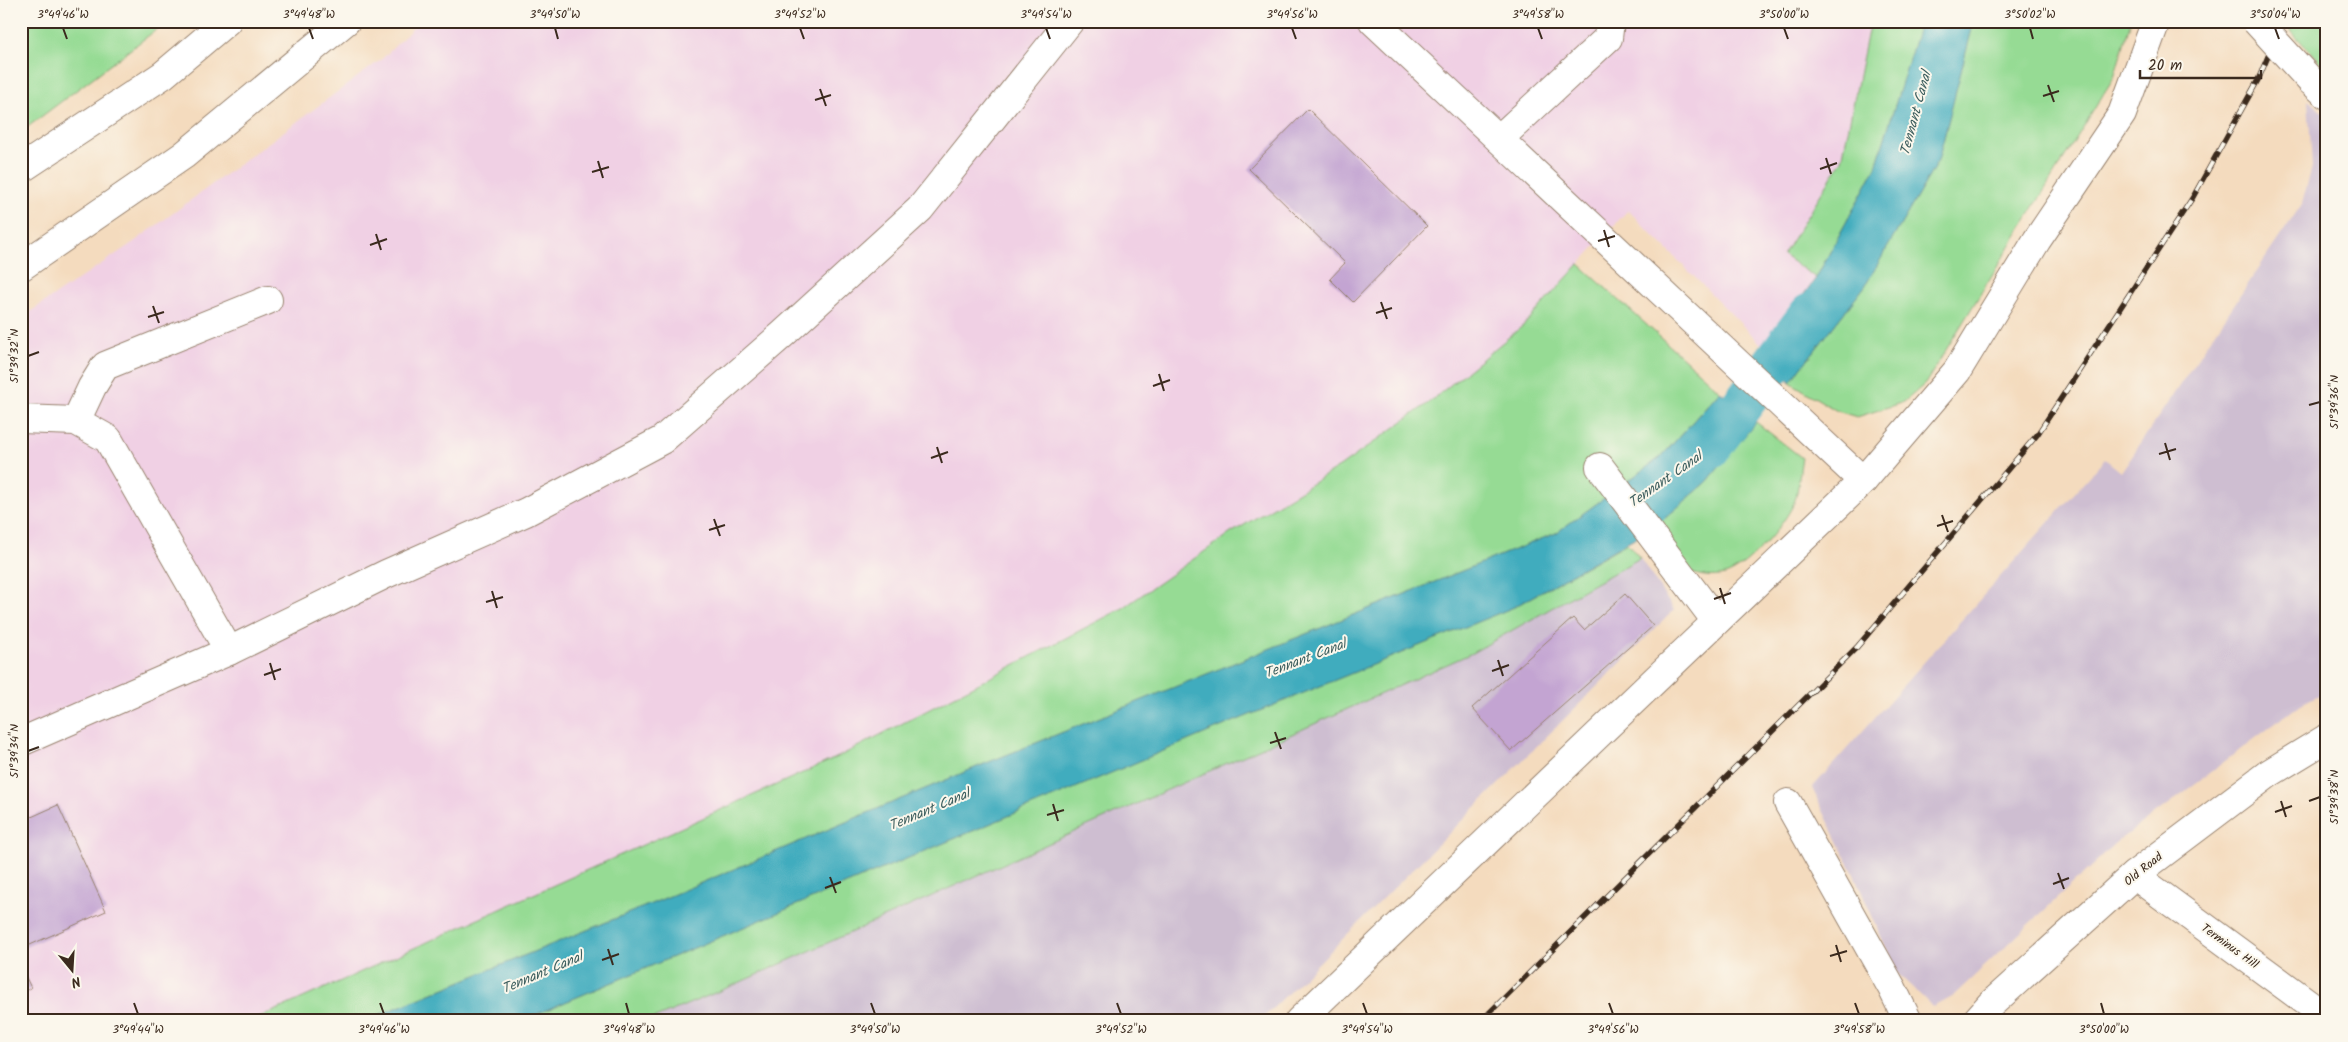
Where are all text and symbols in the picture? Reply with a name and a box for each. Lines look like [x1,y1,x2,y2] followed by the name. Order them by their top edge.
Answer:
[37,5,89,24] text: 3°49'46"W
[283,5,335,24] text: 3°49'48"W
[530,5,580,24] text: 3°49'50"W
[774,5,826,24] text: 3°49'52"W
[1020,5,1072,24] text: 3°49'54"W
[1266,5,1318,24] text: 3°49'56"W
[1512,5,1564,24] text: 3°49'58"W
[1759,5,1809,24] text: 3°50'00"W
[2004,5,2056,24] text: 3°50'02"W
[2249,5,2301,24] text: 3°50'04"W
[2140,48,2262,80] scale bar
[2148,54,2182,78] text: 20 m
[1894,66,1938,158] water label: Tennant Canal
[5,329,24,383] text: 51°39'32"N
[2325,375,2344,429] text: 51°39'36"N
[1624,445,1709,514] water label: Tennant Canal
[1261,632,1352,685] water label: Tennant Canal
[5,724,24,778] text: 51°39'34"N
[2325,770,2344,824] text: 51°39'38"N
[885,782,976,837] water label: Tennant Canal
[2120,847,2168,891] street label: Old Road
[2197,919,2262,974] street label: Terminus Hill
[48,944,98,994] north arrow
[498,945,589,1000] water label: Tennant Canal
[68,970,83,993] text: N
[112,1020,164,1039] text: 3°49'44"W
[358,1020,410,1039] text: 3°49'46"W
[603,1020,655,1039] text: 3°49'48"W
[850,1020,900,1039] text: 3°49'50"W
[1095,1020,1147,1039] text: 3°49'52"W
[1341,1020,1393,1039] text: 3°49'54"W
[1587,1020,1639,1039] text: 3°49'56"W
[1833,1020,1885,1039] text: 3°49'58"W
[2079,1020,2129,1039] text: 3°50'00"W

